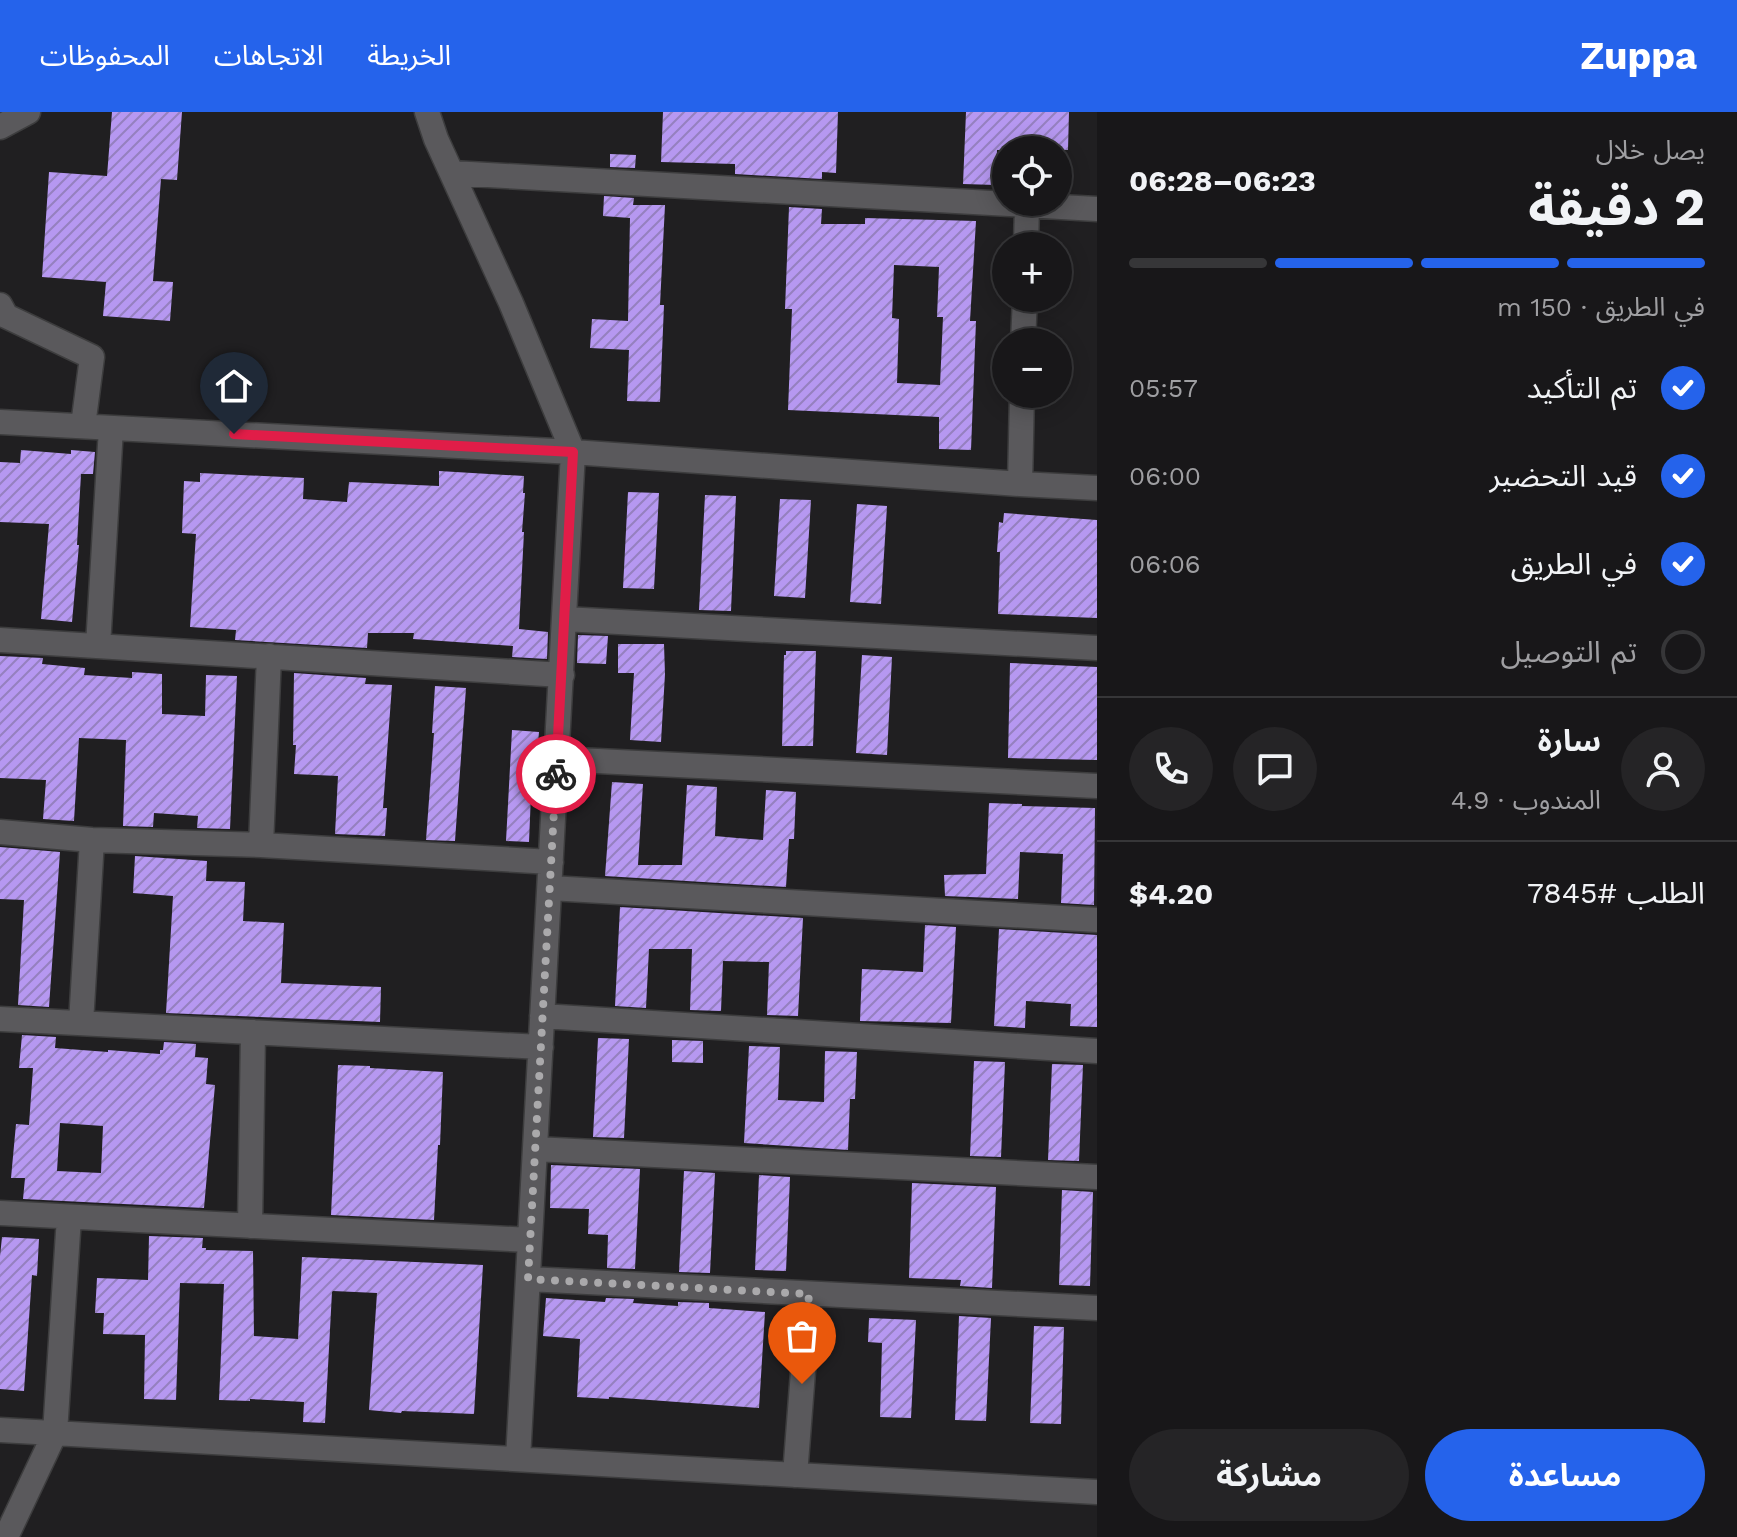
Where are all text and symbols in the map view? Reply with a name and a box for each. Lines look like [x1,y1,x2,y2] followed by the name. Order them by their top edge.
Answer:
[1580,34,1697,78] text: Zuppa
[40,39,170,72] text: المحفوظات
[214,39,323,72] text: الاتجاهات
[367,39,451,72] text: الخريطة
[1596,135,1705,165] text: يصل خلال
[992,136,1072,408] map controls
[992,136,1072,216] button: locate
[1129,163,1316,198] text: 06:23–06:28
[1528,177,1705,238] text: 2 دقيقة
[992,232,1072,312] button: +
[1497,292,1705,322] text: في الطريق · 150 m
[992,328,1072,408] button: −
[200,352,268,434] pin
[212,364,256,408] icon: home
[1661,366,1705,410] icon: check
[1527,370,1637,405] text: تم التأكيد
[1129,373,1198,403] text: 05:57
[1661,454,1705,498] icon: check
[1489,458,1637,493] text: قيد التحضير
[1129,461,1201,491] text: 06:00
[1661,542,1705,586] icon: check
[1511,546,1637,581] text: في الطريق
[1129,549,1201,579] text: 06:06
[1500,634,1637,669] text: تم التوصيل
[1538,723,1601,758] text: سارة
[1129,727,1213,811] button: phone
[1233,727,1317,811] button: chat
[1621,727,1705,811] button: person
[516,734,596,814] courier
[534,752,578,796] icon: bike
[1451,785,1601,815] text: المندوب · 4.9
[1527,875,1705,910] text: الطلب #7845
[1129,876,1213,911] text: $4.20
[768,1302,836,1384] pin
[780,1314,824,1358] icon: bag
[1129,1429,1409,1521] button: مشاركة
[1425,1429,1705,1521] button: مساعدة

